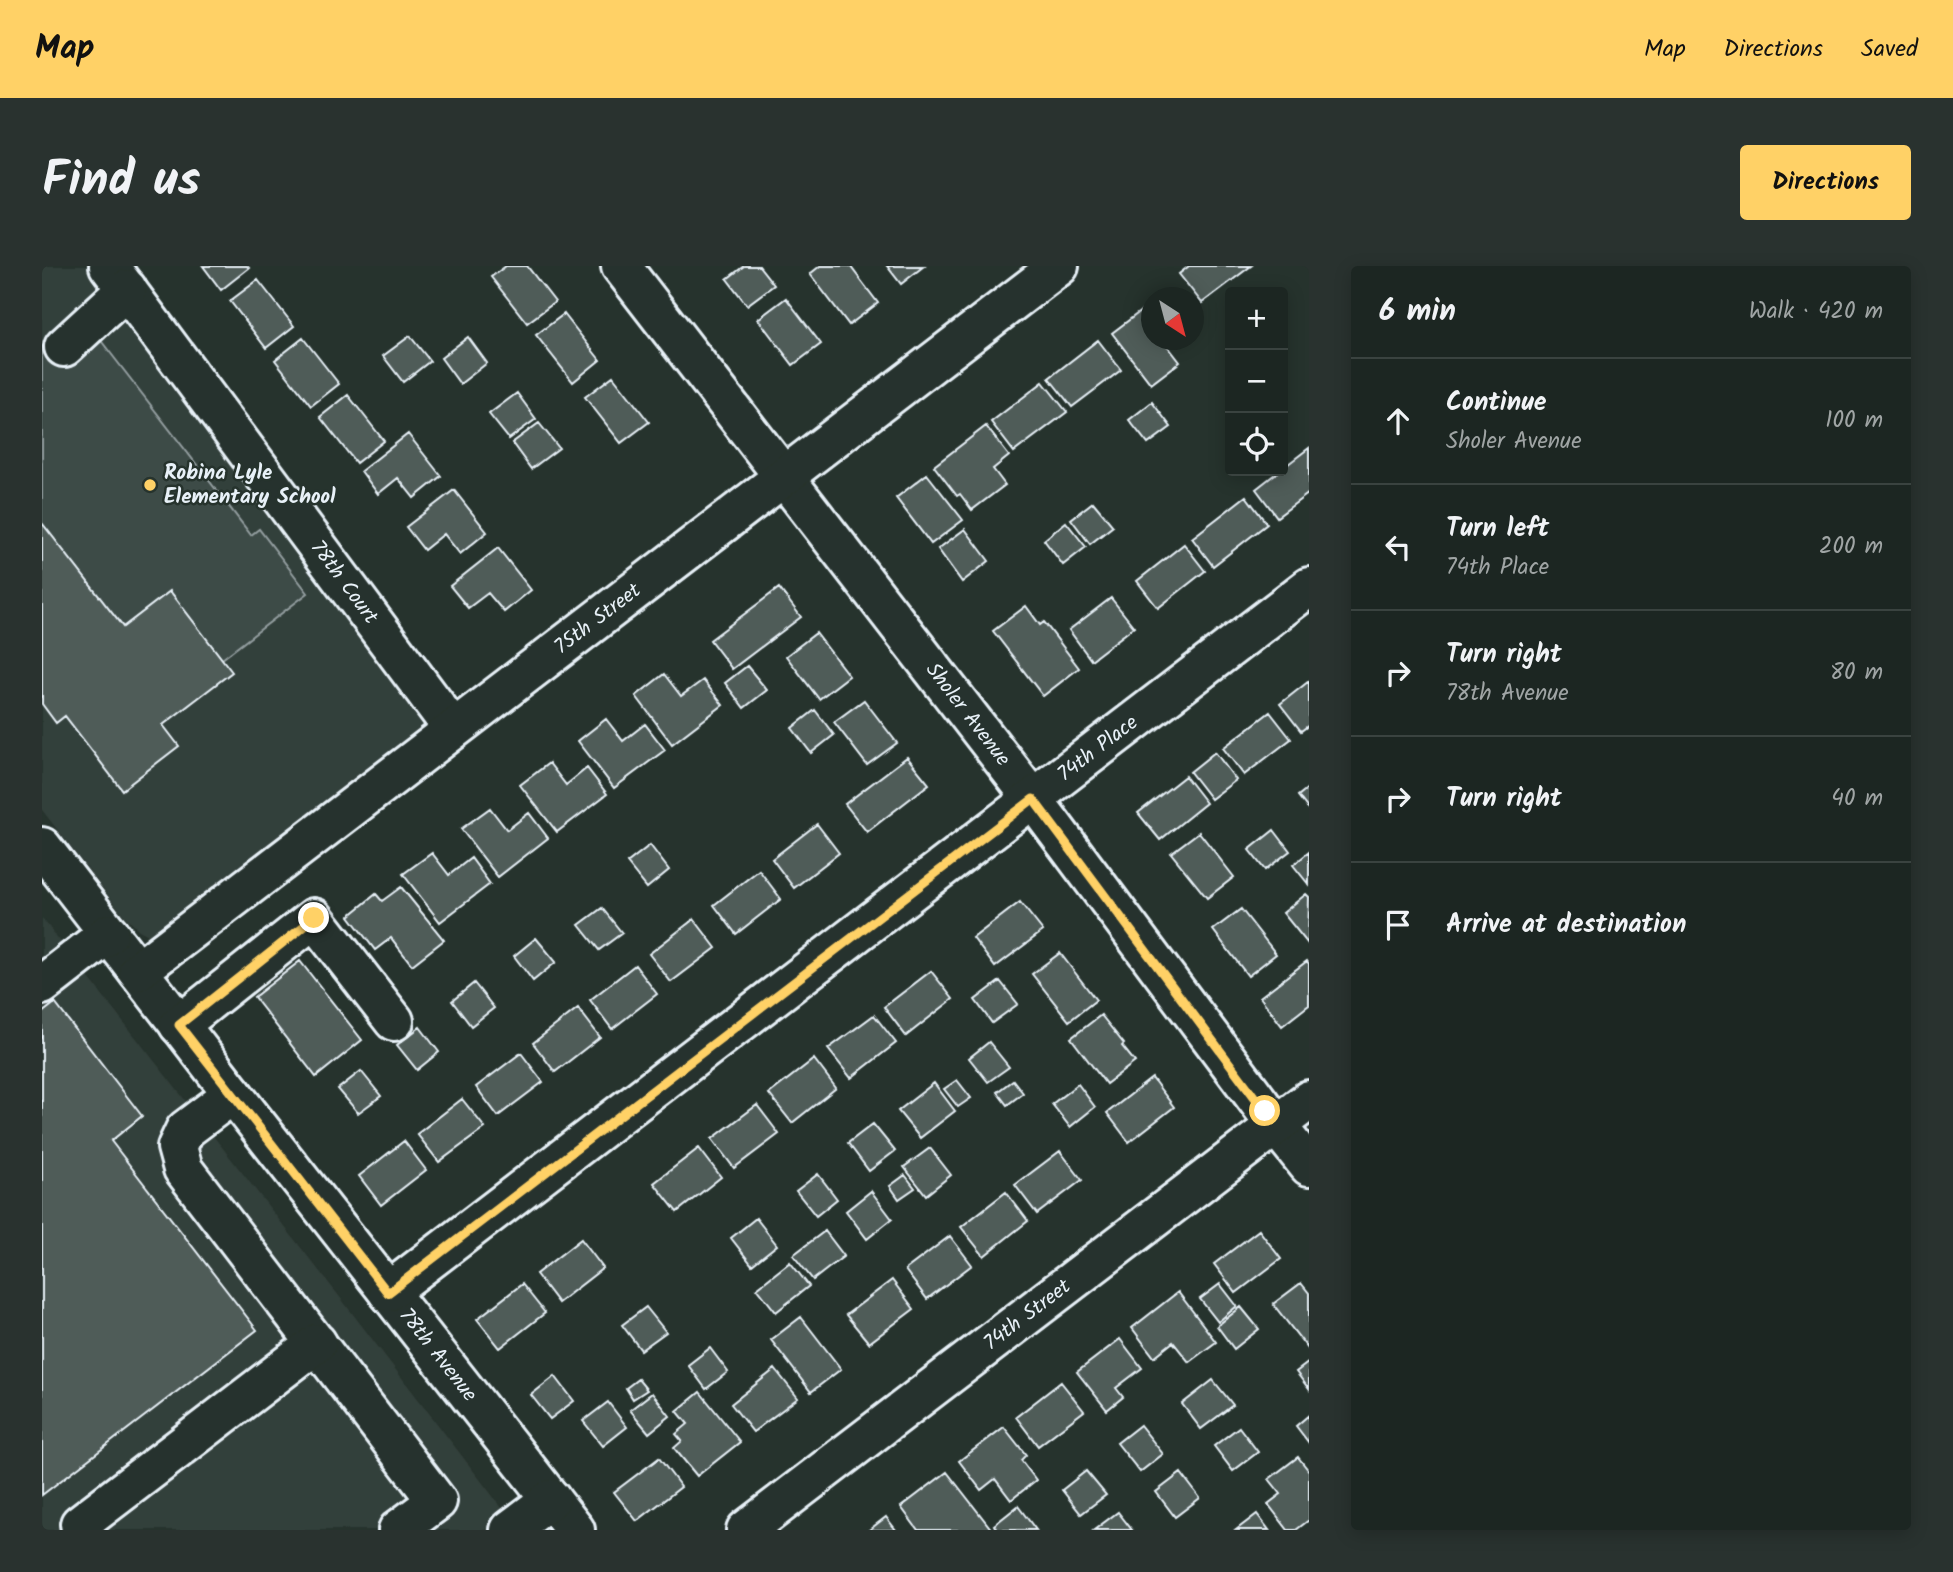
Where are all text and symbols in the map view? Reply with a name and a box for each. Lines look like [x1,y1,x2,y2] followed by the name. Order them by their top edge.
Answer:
[35,23,95,76] text: Map
[1644,30,1686,69] text: Map
[1724,30,1823,69] text: Directions
[1861,30,1918,69] text: Saved
[42,143,200,221] text: Find us
[1740,145,1911,220] button: Directions
[1141,287,1204,350] north arrow
[1225,287,1288,476] map controls
[1225,287,1288,350] button: +
[1379,288,1456,336] text: 6 min
[1749,294,1883,330] text: Walk · 420 m
[1225,350,1288,413] button: −
[1446,382,1547,424] text: Continue
[1379,402,1417,440] icon: ahead
[1825,403,1883,439] text: 100 m
[1225,413,1288,476] button: locate
[1446,424,1582,460] text: Sholer Avenue
[164,457,336,514] place label: Robina Lyle Elementary School
[142,477,158,493] marker: Robina Lyle Elementary School
[1446,508,1549,550] text: Turn left
[1379,528,1417,566] icon: left
[1819,529,1883,565] text: 200 m
[302,533,387,632] street label: 78th Court
[1446,550,1549,586] text: 74th Place
[547,574,649,663] street label: 75th Street
[1446,634,1562,676] text: Turn right
[1379,654,1417,692] icon: right
[1830,655,1883,691] text: 80 m
[917,656,1019,774] street label: Sholer Avenue
[1446,676,1569,712] text: 78th Avenue
[1050,706,1146,790] street label: 74th Place
[1446,778,1562,820] text: Turn right
[1379,780,1417,818] icon: right
[1831,781,1883,817] text: 40 m
[298,902,329,933] route end
[1446,904,1686,946] text: Arrive at destination
[1379,906,1417,944] icon: arrive
[1249,1095,1280,1126] route start
[977,1270,1079,1359] street label: 74th Street
[390,1301,486,1410] street label: 78th Avenue

